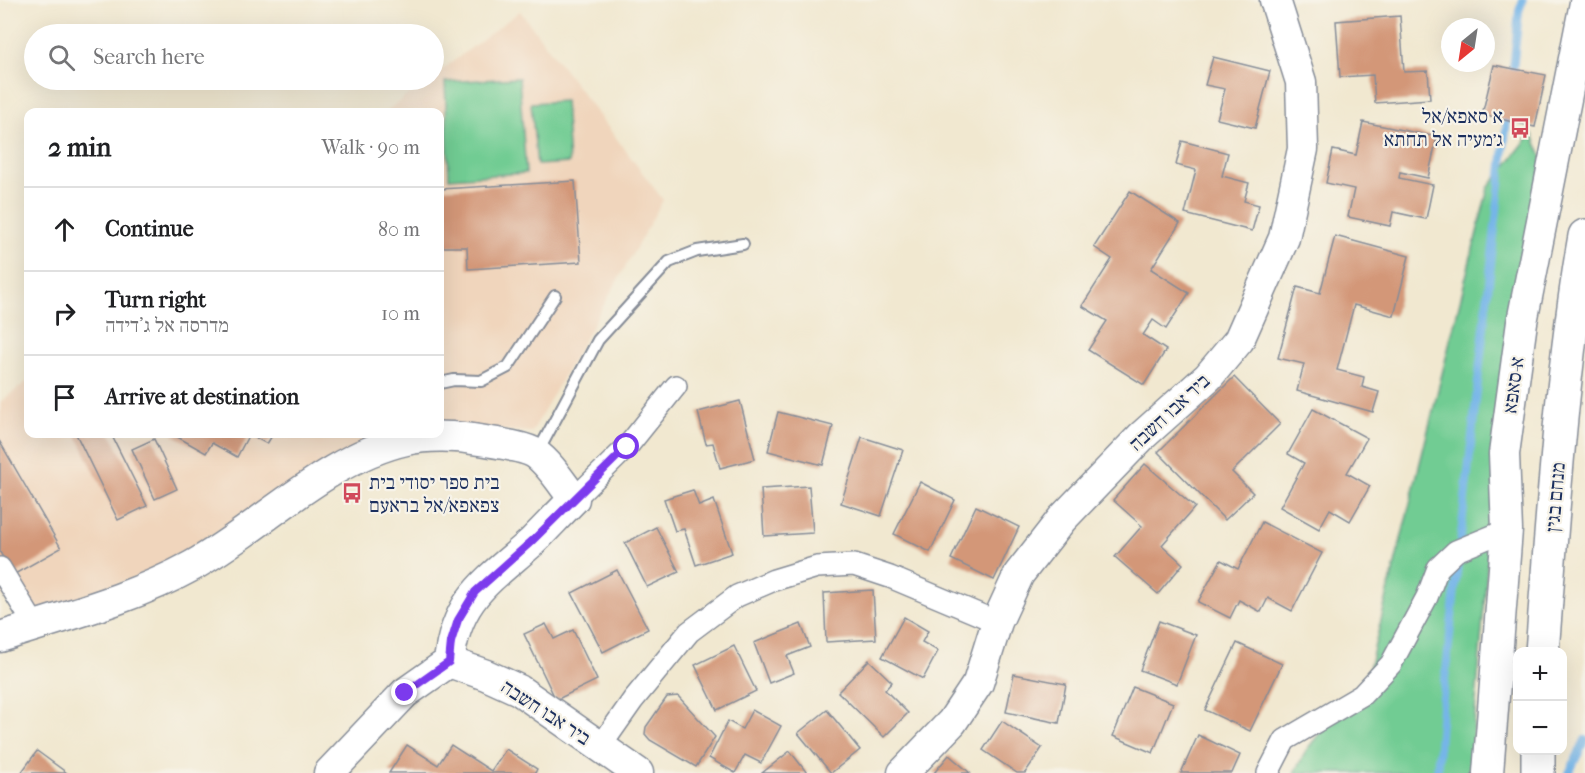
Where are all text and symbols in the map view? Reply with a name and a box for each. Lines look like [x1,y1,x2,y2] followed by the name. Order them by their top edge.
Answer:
[1441,18,1495,72] north arrow
[24,24,444,90] search box
[45,41,78,74] icon: search
[93,44,205,70] text: Search here
[1384,105,1503,151] place label: א סאפא/אל ג׳מעיה אל תחתא
[1508,116,1532,140] bus stop icon: א סאפא/אל ג׳מעיה אל תחתא
[48,132,111,163] text: 2 min
[322,136,420,159] text: Walk · 90 m
[48,213,81,246] icon: ahead
[105,216,194,242] text: Continue
[378,218,420,241] text: 80 m
[105,287,206,313] text: Turn right
[48,297,81,330] icon: right
[381,302,420,325] text: 10 m
[105,314,229,337] text: מדרסה אל ג'דידה
[1498,355,1529,415] street label: א-סאפא
[1124,369,1214,456] street label: ביר אבו חשבה
[48,381,81,414] icon: arrive
[105,384,299,410] text: Arrive at destination
[613,433,639,459] route start
[1541,461,1570,533] street label: מנחם בגין
[369,471,500,517] place label: בית ספר יסודי בית צפאפא/אל בראעם
[340,481,364,505] bus stop icon: בית ספר יסודי בית צפאפא/אל בראעם
[1513,647,1567,755] map controls
[1513,647,1567,701] button: +
[497,675,595,750] street label: ביר אבו חשבה
[391,679,417,705] route end
[1513,701,1567,755] button: −

